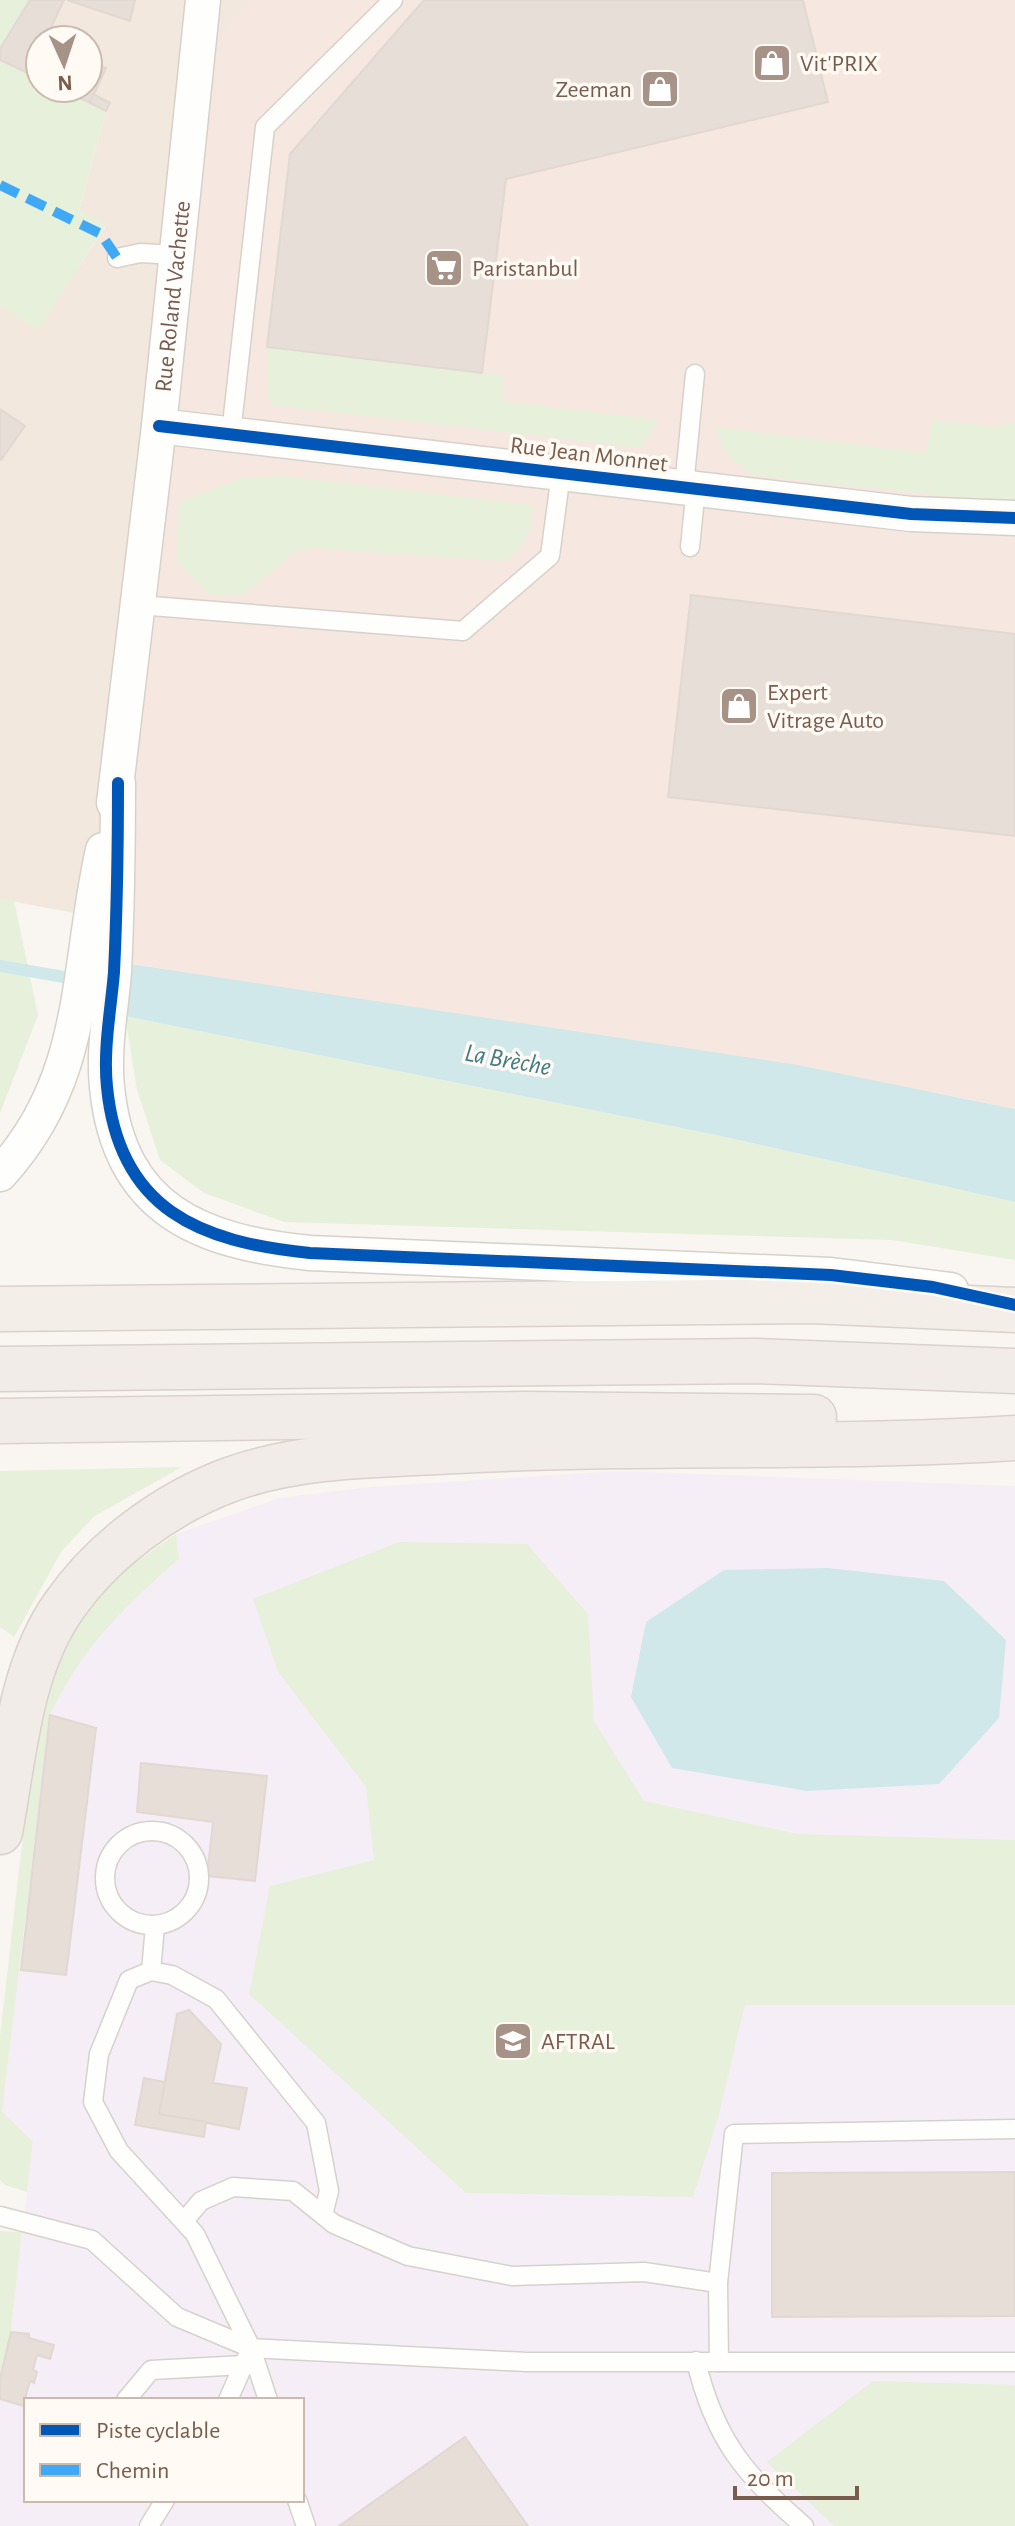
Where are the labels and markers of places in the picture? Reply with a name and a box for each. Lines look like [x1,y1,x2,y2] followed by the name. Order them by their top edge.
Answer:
[751,42,793,84] shop icon: Vit'PRIX
[800,52,878,76] place label: Vit'PRIX
[639,68,681,110] shop icon: Zeeman
[555,78,632,102] place label: Zeeman
[423,247,465,289] supermarket icon: Paristanbul
[472,257,579,281] place label: Paristanbul
[767,681,884,733] place label: Expert Vitrage Auto
[718,685,760,727] shop icon: Expert Vitrage Auto
[492,2020,534,2062] school or university icon: AFTRAL
[541,2030,615,2054] place label: AFTRAL

